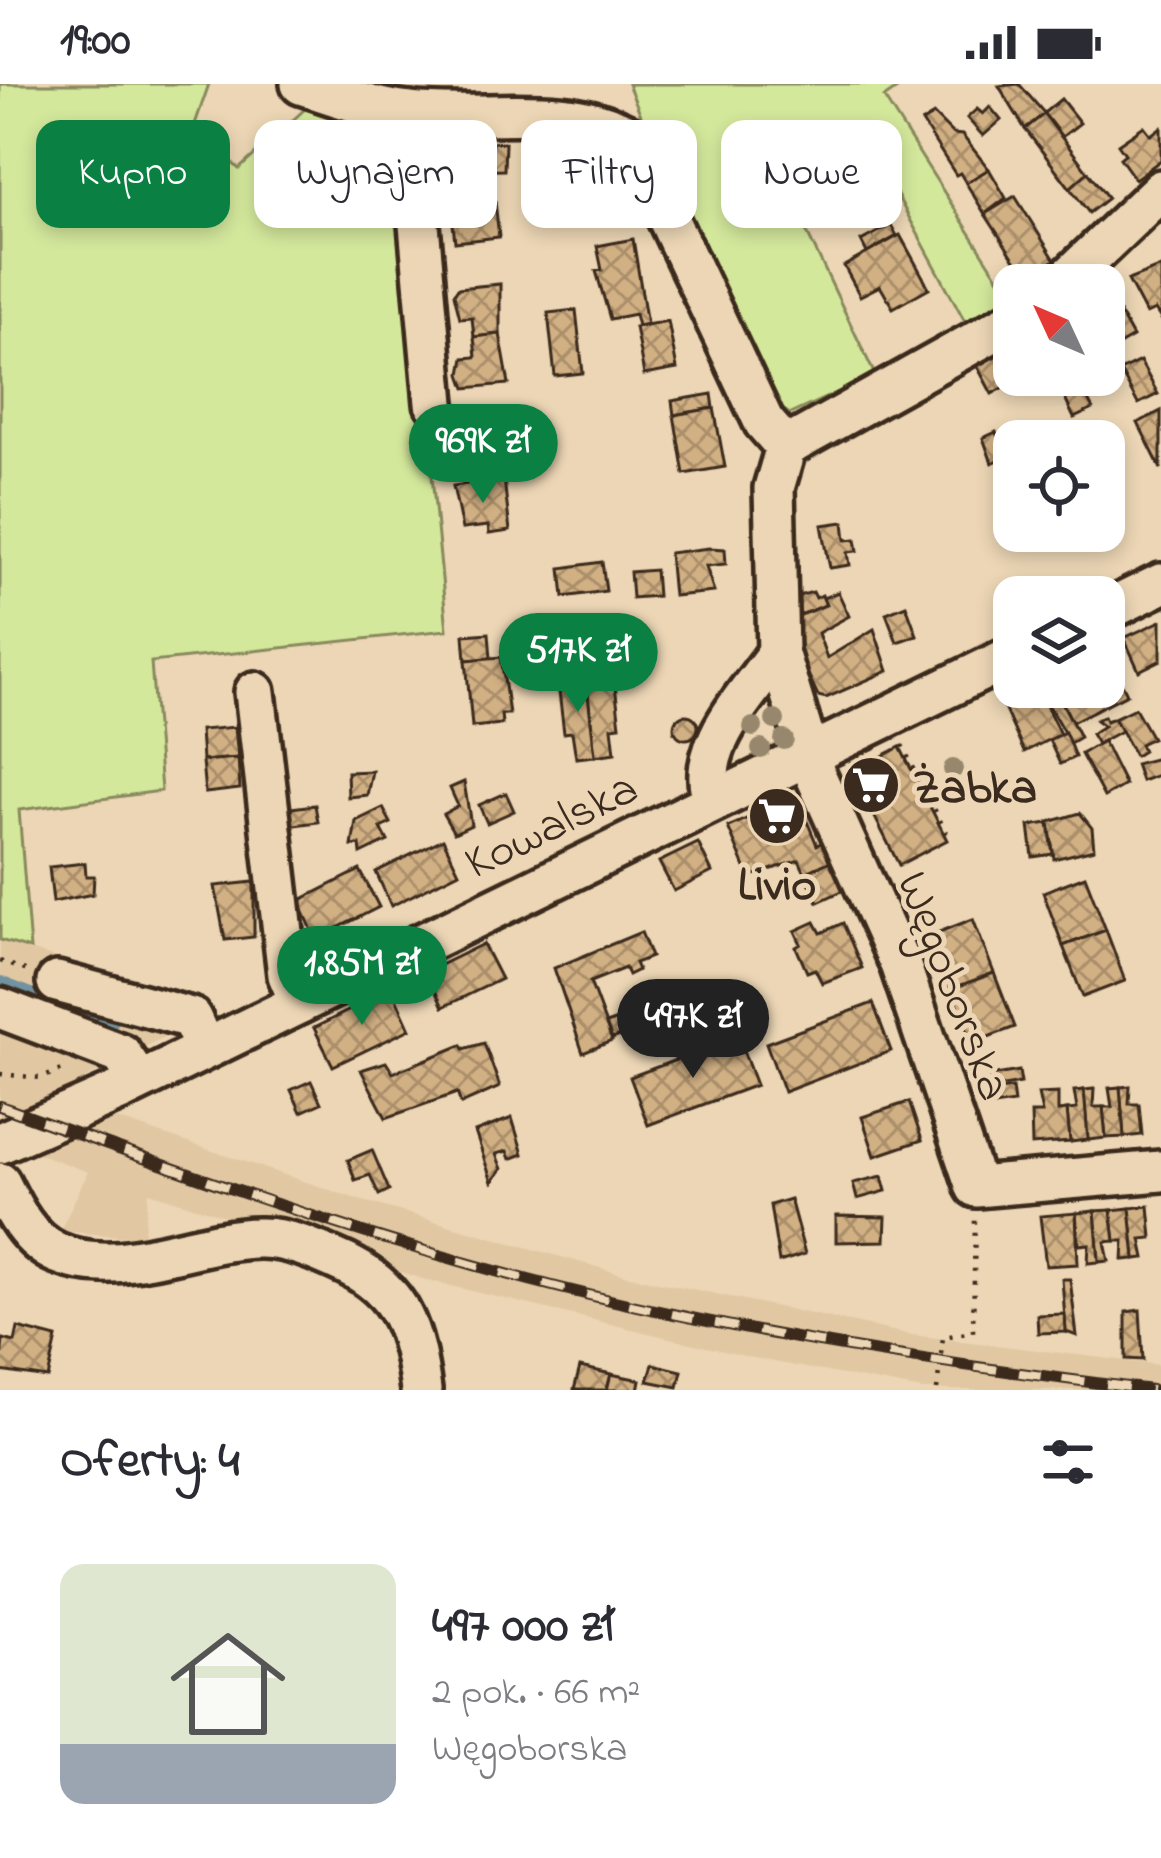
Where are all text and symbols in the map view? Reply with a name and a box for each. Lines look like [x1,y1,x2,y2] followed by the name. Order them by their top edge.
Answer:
[60,9,131,75] text: 19:00
[36,120,230,228] chip: Kupno
[254,120,497,228] chip: Wynajem
[521,120,697,228] chip: Filtry
[721,120,902,228] chip: Nowe
[993,264,1125,396] north arrow
[993,264,1125,708] map controls
[372,404,594,506] pin: 969K zł
[436,414,530,471] text: 969K zł
[993,420,1125,552] button: locate
[993,576,1125,708] button: layers
[467,613,689,715] pin: 517K zł
[526,623,630,680] text: 517K zł
[840,754,902,816] supermarket icon: Żabka
[454,755,651,900] street label: Kowalska
[913,755,1037,825] place label: Żabka
[746,785,808,847] supermarket icon: Livio
[738,852,816,922] place label: Livio
[875,862,1027,1112] street label: Węgoborska
[238,926,486,1028] pin: 1.85M zł
[304,936,420,993] text: 1.85M zł
[582,979,804,1081] pin: 497K zł
[644,989,742,1046] text: 497K zł
[60,1425,239,1500] text: Oferty: 4
[1035,1429,1101,1495] icon: filters
[432,1590,614,1665] text: 497 000 zł
[156,1612,300,1756] icon: home
[432,1665,640,1722] text: 2 pok. · 66 m²
[432,1722,627,1779] text: Węgoborska

